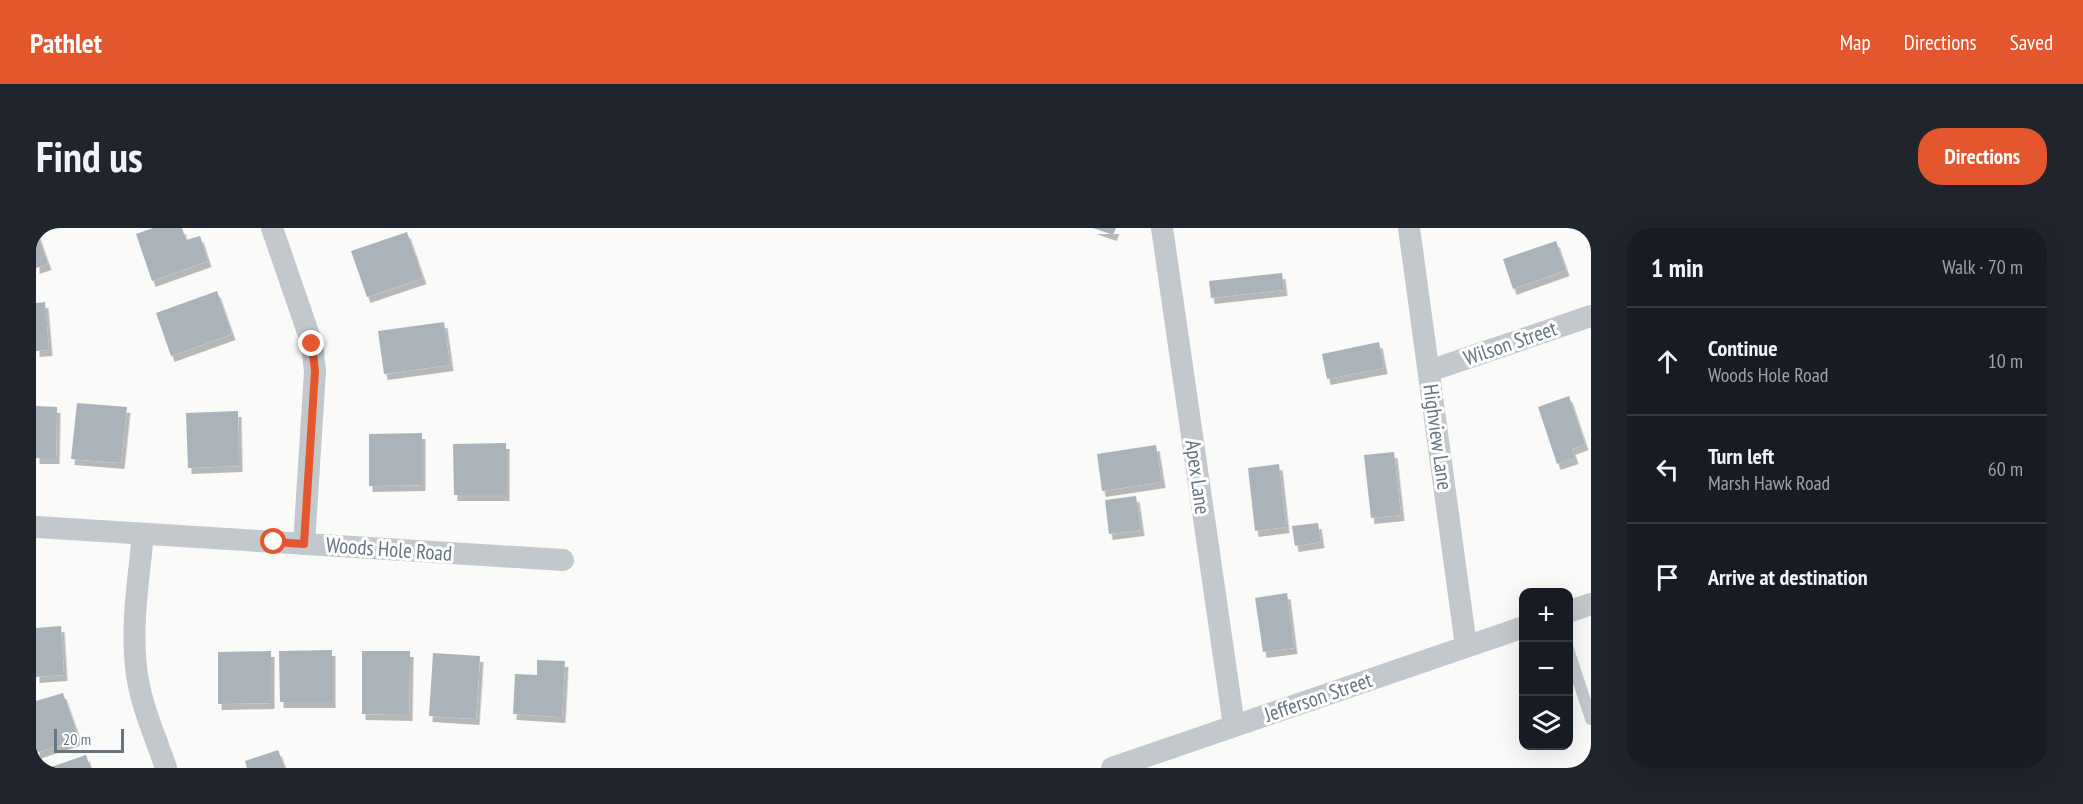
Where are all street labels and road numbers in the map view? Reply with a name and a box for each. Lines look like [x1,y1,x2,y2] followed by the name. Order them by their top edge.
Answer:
[1460,314,1560,372] street label: Wilson Street
[1417,382,1459,492] street label: Highview Lane
[1179,438,1217,516] street label: Apex Lane
[325,531,453,567] street label: Woods Hole Road
[1260,666,1376,728] street label: Jefferson Street

